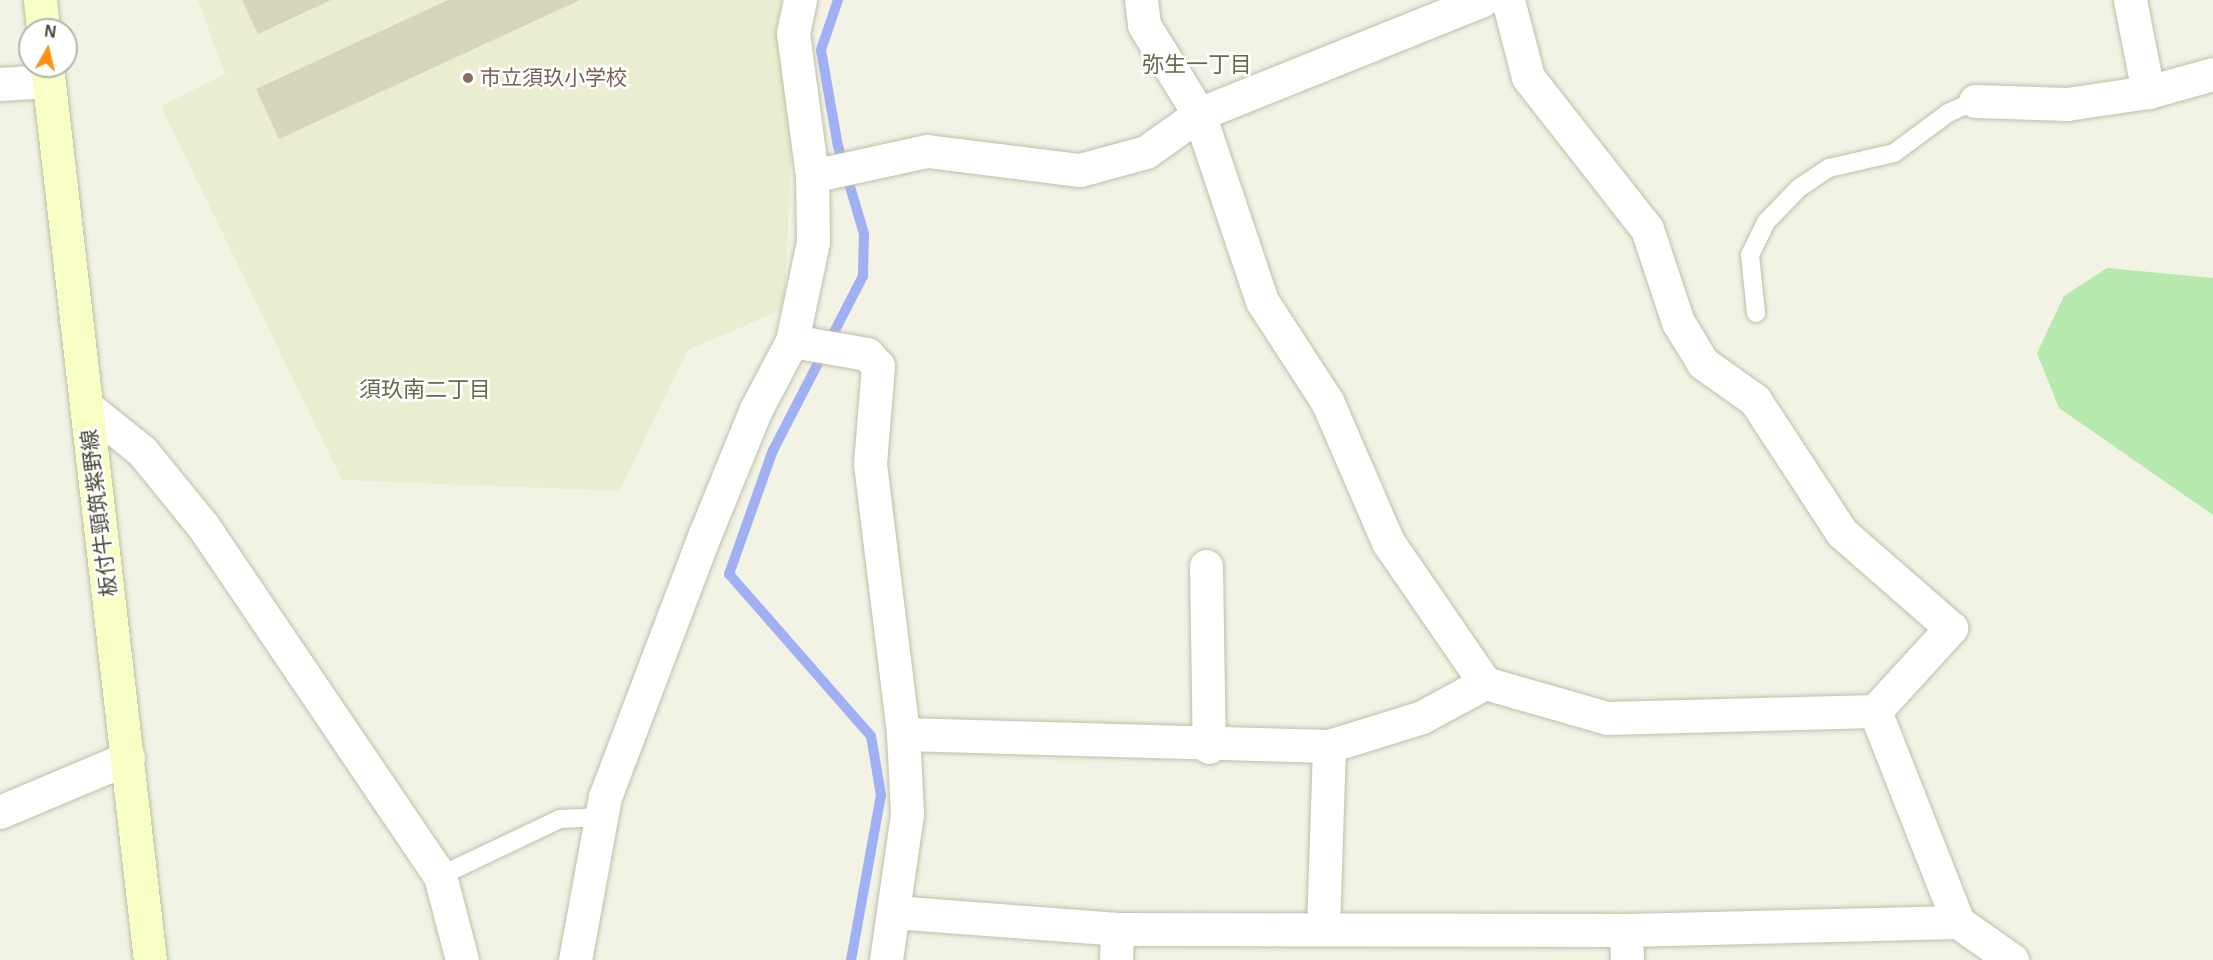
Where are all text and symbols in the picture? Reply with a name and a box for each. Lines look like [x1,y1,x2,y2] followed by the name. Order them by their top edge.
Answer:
[18,18,78,78] north arrow
[43,22,57,41] text: N
[1142,52,1252,78] district label: 弥生一丁目
[480,65,627,91] place label: 市立須玖小学校
[461,71,475,85] marker: 市立須玖小学校
[359,377,491,403] district label: 須玖南二丁目
[76,428,122,598] street label: 板付牛頸筑紫野線

